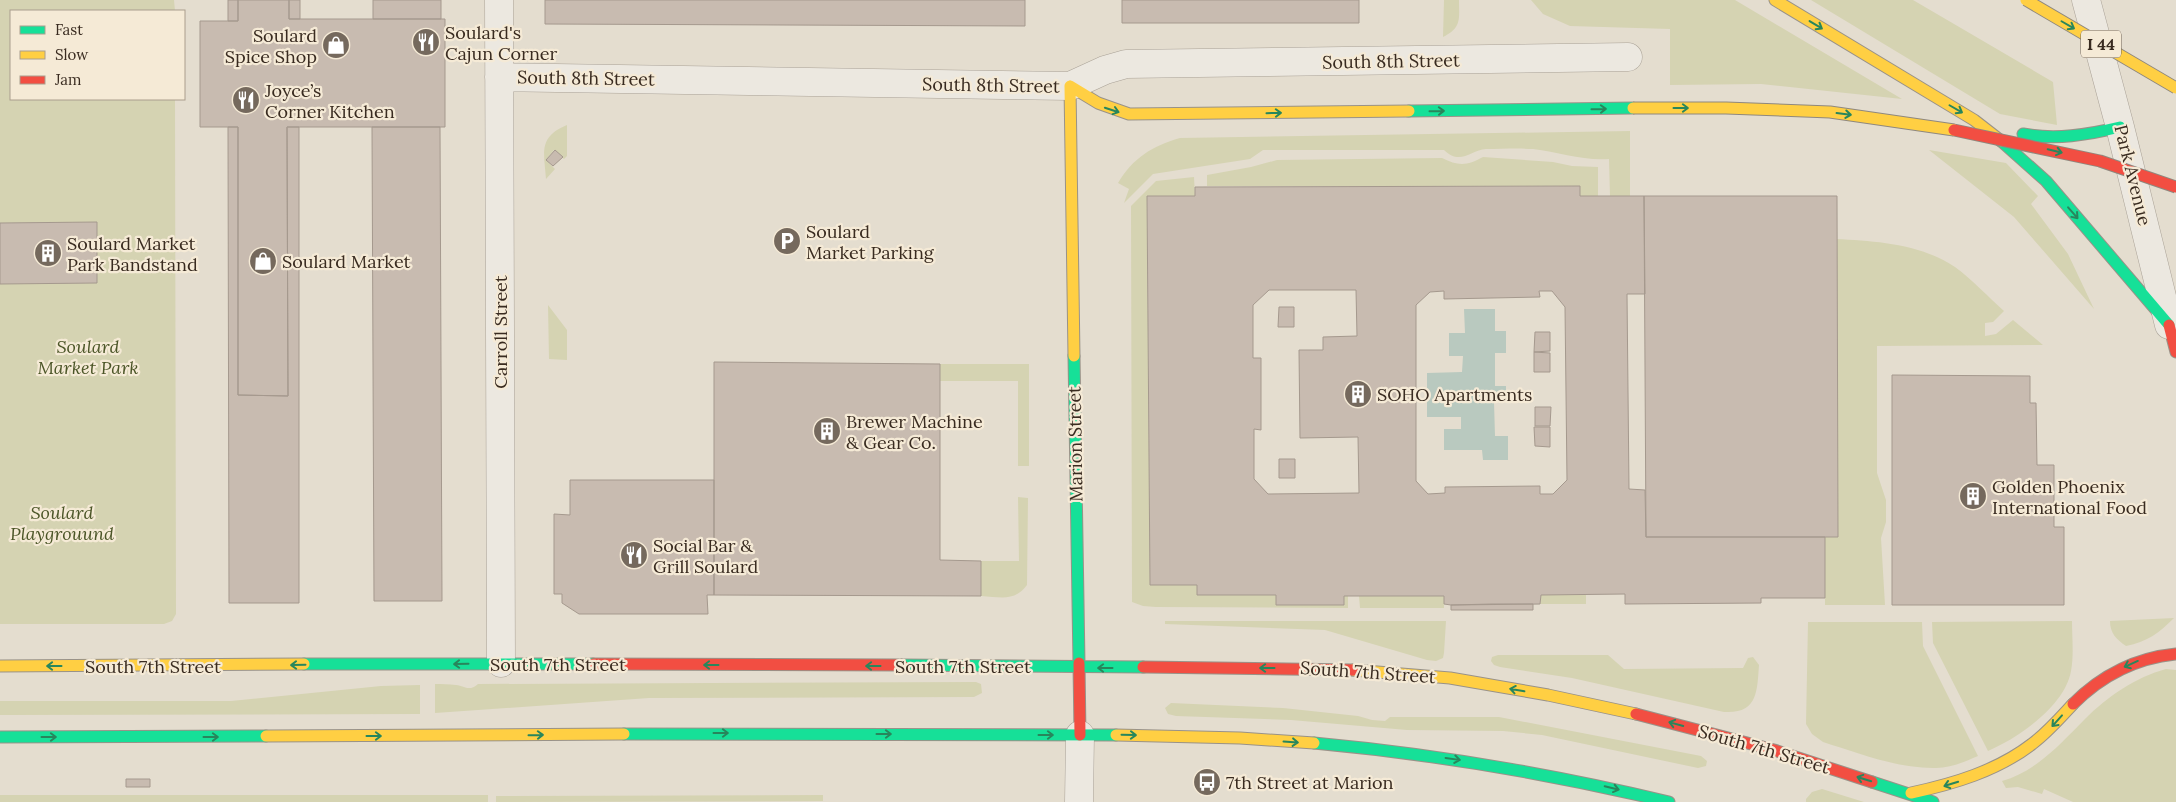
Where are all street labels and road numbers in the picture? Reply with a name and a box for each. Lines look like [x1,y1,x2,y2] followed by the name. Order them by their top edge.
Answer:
[2081,31,2121,58] road number: I 44
[1322,48,1460,74] street label: South 8th Street
[517,65,655,91] street label: South 8th Street
[922,72,1060,98] street label: South 8th Street
[2109,122,2157,228] street label: Park Avenue
[489,275,512,389] street label: Carroll Street
[1062,386,1088,502] street label: Marion Street
[490,653,626,676] street label: South 7th Street
[85,655,221,678] street label: South 7th Street
[895,655,1031,678] street label: South 7th Street
[1299,656,1437,688] street label: South 7th Street
[1696,719,1832,779] street label: South 7th Street

